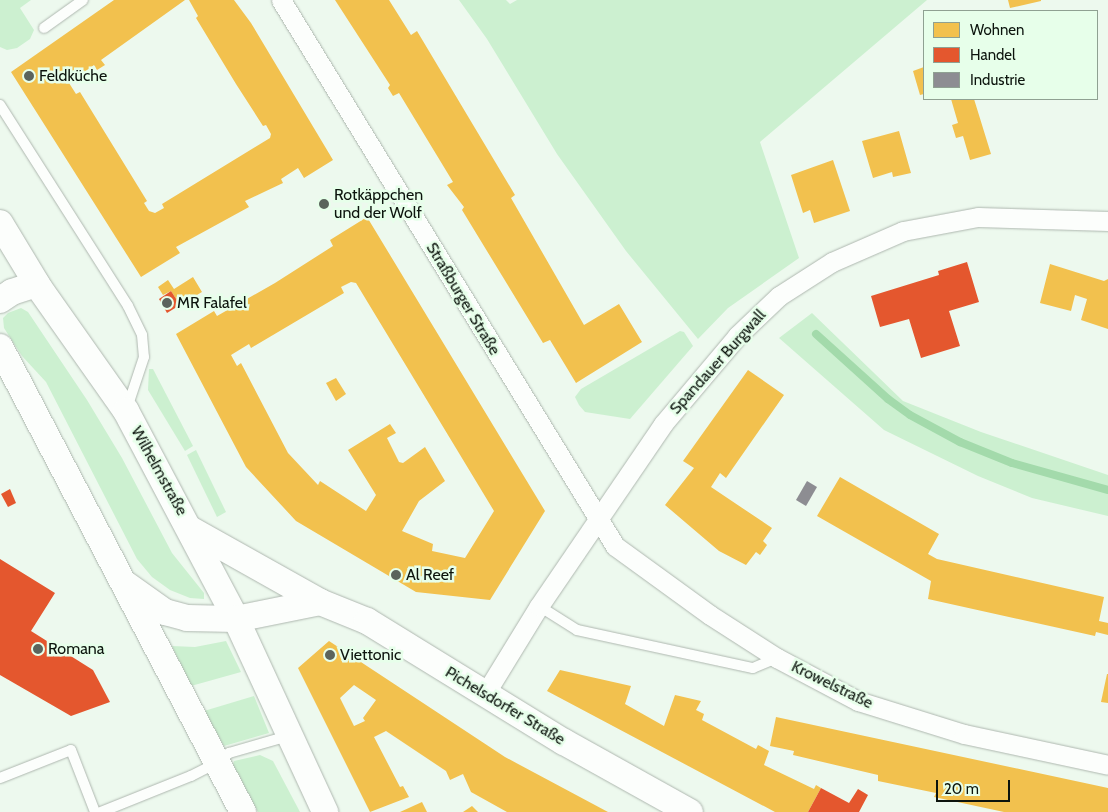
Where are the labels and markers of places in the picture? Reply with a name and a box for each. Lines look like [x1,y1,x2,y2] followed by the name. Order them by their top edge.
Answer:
[39,66,107,86] place label: Feldküche
[23,70,35,82] marker: Feldküche
[334,185,423,223] place label: Rotkäppchen und der Wolf
[318,198,330,210] marker: Rotkäppchen und der Wolf
[177,293,247,313] place label: MR Falafel
[161,297,173,309] marker: MR Falafel
[406,565,454,585] place label: Al Reef
[390,569,402,581] marker: Al Reef
[48,639,104,659] place label: Romana
[32,643,44,655] marker: Romana
[340,645,401,665] place label: Viettonic
[324,649,336,661] marker: Viettonic

